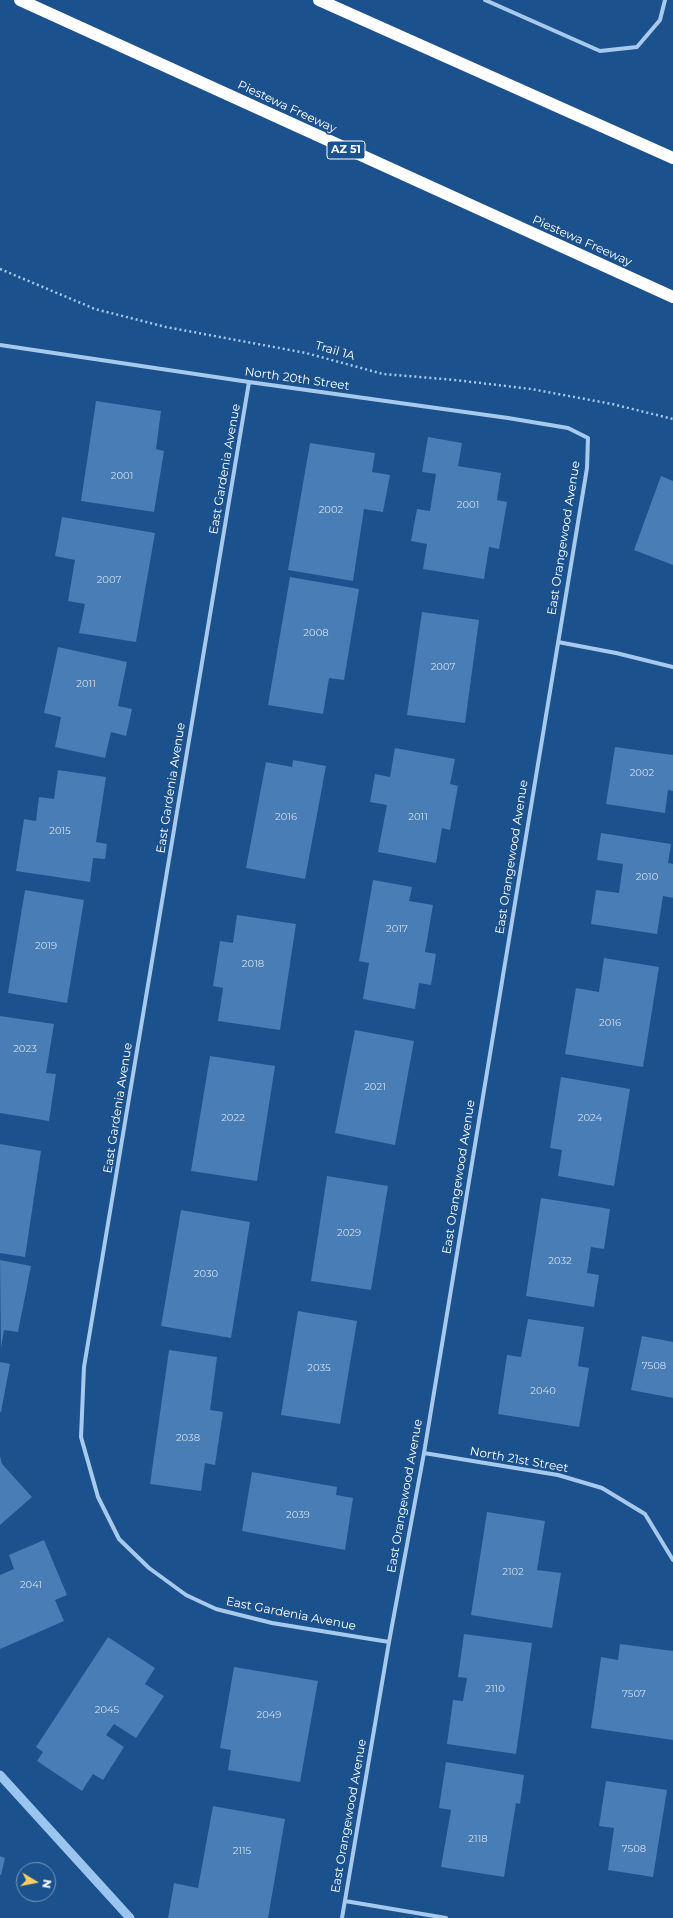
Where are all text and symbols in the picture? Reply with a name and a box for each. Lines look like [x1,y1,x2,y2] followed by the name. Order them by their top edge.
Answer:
[235,78,339,136] street label: Piestewa Freeway
[327,141,365,159] road number: AZ 51
[530,213,634,269] street label: Piestewa Freeway
[313,338,357,364] street label: Trail 1A
[244,365,350,393] street label: North 20th Street
[206,403,244,535] street label: East Gardenia Avenue
[545,460,583,616] street label: East Orangewood Avenue
[111,470,133,482] house number: 2001
[457,499,479,511] house number: 2001
[319,504,343,516] house number: 2002
[97,574,121,586] house number: 2007
[303,627,329,639] house number: 2008
[431,661,455,673] house number: 2007
[76,678,96,690] house number: 2011
[154,722,188,854] street label: East Gardenia Avenue
[630,767,654,779] house number: 2002
[493,779,531,935] street label: East Orangewood Avenue
[275,811,297,823] house number: 2016
[408,811,428,823] house number: 2011
[49,825,71,837] house number: 2015
[636,871,658,883] house number: 2010
[386,923,408,935] house number: 2017
[35,940,57,952] house number: 2019
[242,958,264,970] house number: 2018
[599,1017,621,1029] house number: 2016
[101,1042,135,1174] street label: East Gardenia Avenue
[13,1043,37,1055] house number: 2023
[364,1081,386,1093] house number: 2021
[440,1099,478,1255] street label: East Orangewood Avenue
[221,1112,245,1124] house number: 2022
[578,1112,602,1124] house number: 2024
[337,1227,361,1239] house number: 2029
[548,1255,572,1267] house number: 2032
[194,1268,218,1280] house number: 2030
[642,1360,666,1372] house number: 7508
[307,1362,331,1374] house number: 2035
[530,1385,556,1397] house number: 2040
[384,1418,426,1574] street label: East Orangewood Avenue
[176,1432,200,1444] house number: 2038
[469,1444,569,1476] street label: North 21st Street
[286,1509,310,1521] house number: 2039
[502,1566,524,1578] house number: 2102
[20,1579,42,1591] house number: 2041
[225,1594,357,1634] street label: East Gardenia Avenue
[485,1683,505,1695] house number: 2110
[622,1688,646,1700] house number: 7507
[95,1704,119,1716] house number: 2045
[257,1709,281,1721] house number: 2049
[328,1738,370,1894] street label: East Orangewood Avenue
[468,1833,488,1845] house number: 2118
[622,1843,646,1855] house number: 7508
[233,1845,251,1857] house number: 2115
[16,1862,56,1902] north arrow
[39,1878,54,1889] text: N

